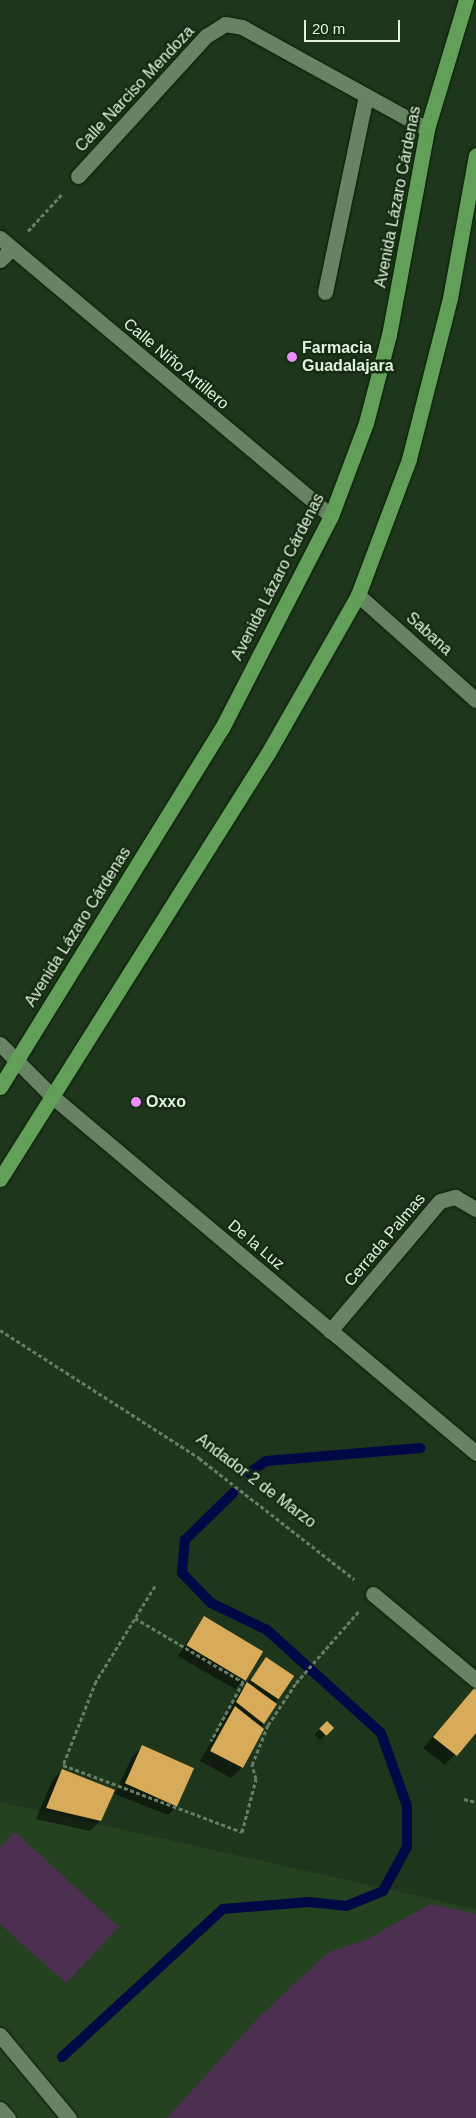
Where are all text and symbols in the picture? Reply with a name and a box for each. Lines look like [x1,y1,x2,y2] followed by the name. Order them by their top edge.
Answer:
[306,10,402,42] scale bar
[312,20,345,37] text: 20 m
[72,22,198,156] street label: Calle Narciso Mendoza
[371,105,425,289] street label: Avenida Lázaro Cárdenas
[119,314,233,414] street label: Calle Niño Artillero
[302,338,394,376] place label: Farmacia Guadalajara
[286,351,298,363] marker: Farmacia Guadalajara
[228,490,328,664] street label: Avenida Lázaro Cárdenas
[402,608,456,660] street label: Sabana
[21,844,135,1010] street label: Avenida Lázaro Cárdenas
[146,1092,186,1112] place label: Oxxo
[130,1096,142,1108] marker: Oxxo
[340,1190,430,1290] street label: Cerrada Palmas
[224,1216,288,1274] street label: De la Luz
[192,1430,320,1532] street label: Andador 2 de Marzo

